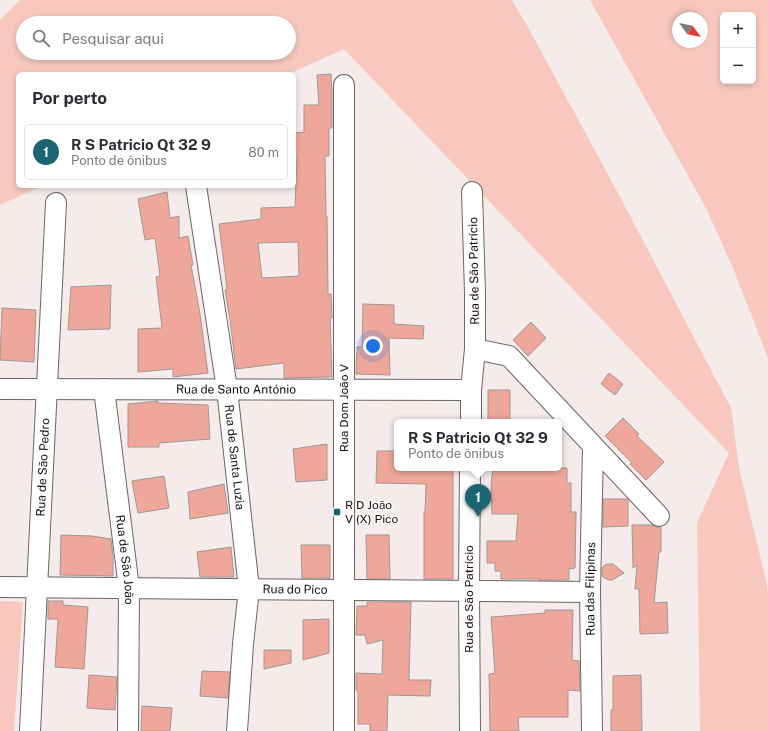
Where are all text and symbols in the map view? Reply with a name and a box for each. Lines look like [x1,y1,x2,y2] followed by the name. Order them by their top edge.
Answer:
[672,12,708,48] north arrow
[720,12,756,84] map controls
[720,12,756,48] button: +
[16,16,296,60] search box
[30,27,52,49] icon: search
[62,30,164,47] text: Pesquisar aqui
[720,48,756,84] button: −
[32,88,107,108] text: Por perto
[71,136,211,153] text: R S Patricio Qt 32 9
[43,145,49,160] text: 1
[248,145,279,160] text: 80 m
[71,153,167,168] text: Ponto de ônibus
[466,217,482,325] street label: Rua de São Patrício
[363,336,383,356] your location
[337,364,351,452] street label: Rua Dom João V
[176,382,296,397] street label: Rua de Santo António
[222,404,247,511] street label: Rua de Santa Luzia
[34,418,52,517] street label: Rua de São Pedro
[394,419,562,471] popup
[408,429,548,446] text: R S Patricio Qt 32 9
[408,446,504,461] text: Ponto de ônibus
[465,484,491,517] pin: 1
[345,498,399,526] place label: R D João V (X) Pico
[332,507,342,517] marker: R D João V (X) Pico
[113,514,136,605] street label: Rua de São João
[583,542,598,636] street label: Rua das Filipinas
[462,545,476,653] street label: Rua de São Patrício
[262,582,328,597] street label: Rua do Pico

